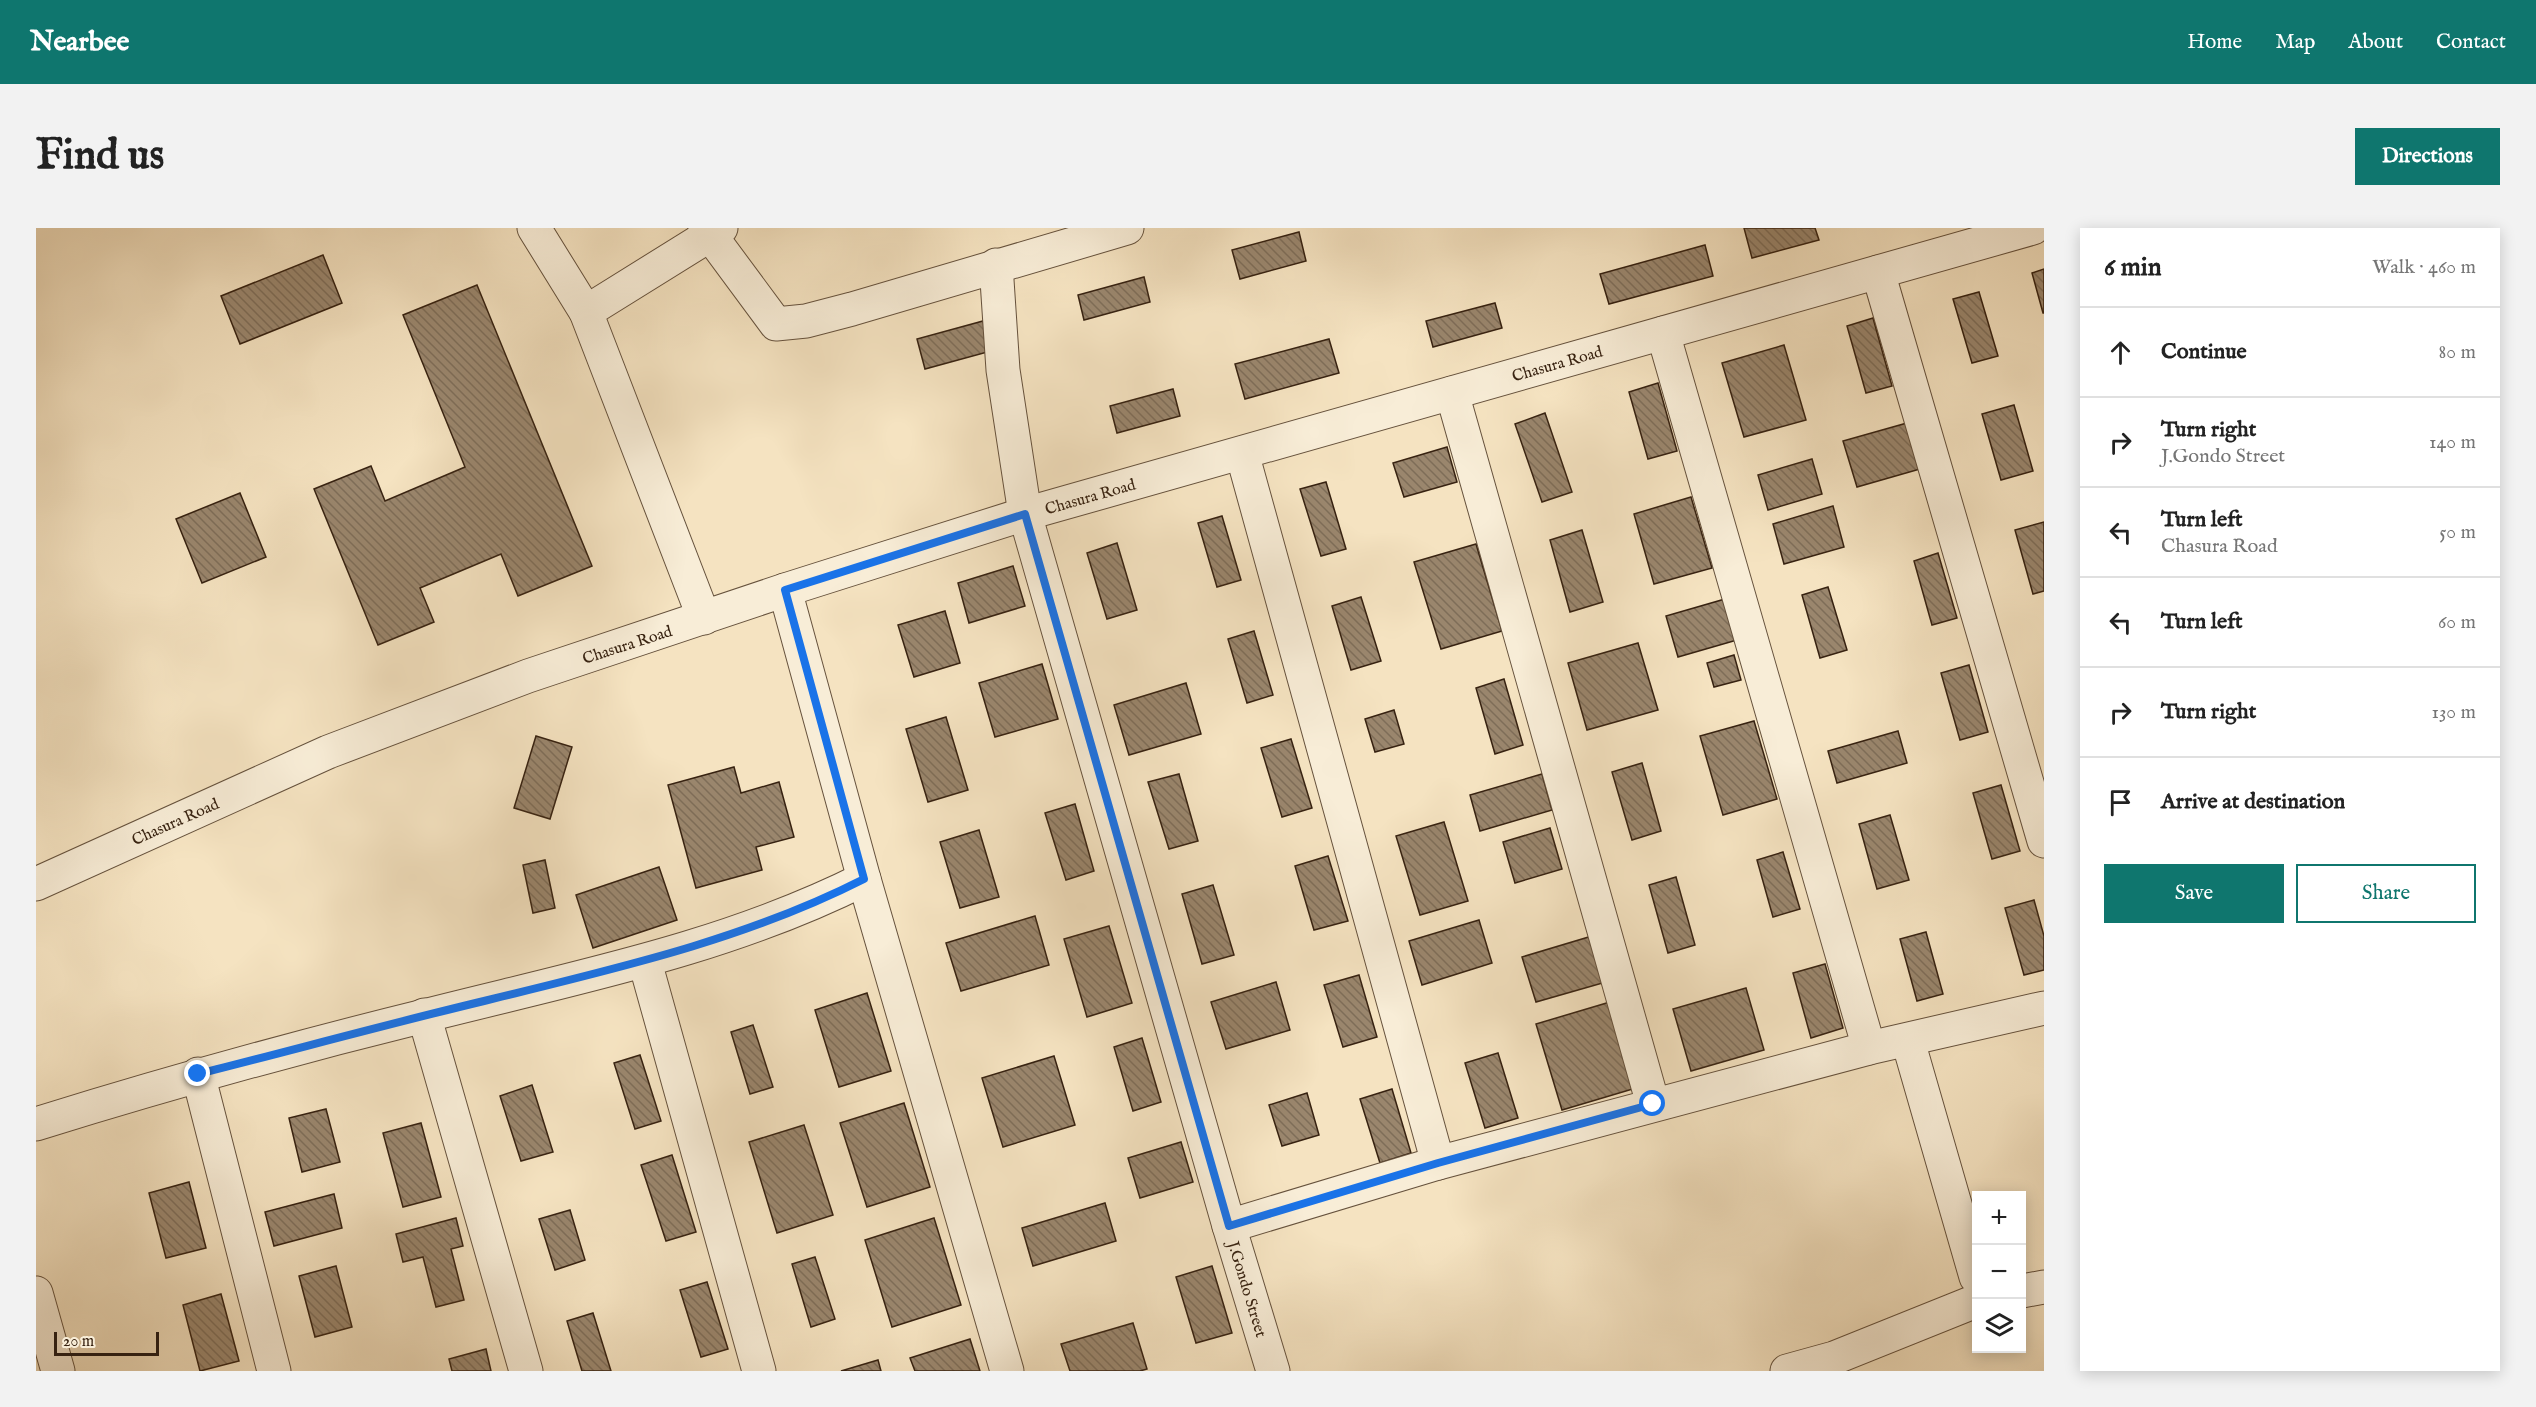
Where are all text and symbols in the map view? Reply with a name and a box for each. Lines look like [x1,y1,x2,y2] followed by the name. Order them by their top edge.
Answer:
[30,25,129,60] text: Nearbee
[2187,29,2242,56] text: Home
[2275,29,2315,56] text: Map
[2348,29,2403,56] text: About
[2436,29,2506,56] text: Contact
[2355,128,2500,185] button: Directions
[36,130,164,183] text: Find us
[2104,251,2162,284] text: 6 min
[2372,255,2476,280] text: Walk · 460 m
[2104,336,2137,369] icon: ahead
[2161,338,2247,366] text: Continue
[2439,340,2476,365] text: 80 m
[1510,342,1606,387] street label: Chasura Road
[2161,416,2256,444] text: Turn right
[2104,426,2137,459] icon: right
[2429,430,2476,455] text: 140 m
[2161,444,2285,469] text: J.Gondo Street
[1043,475,1139,520] street label: Chasura Road
[2161,506,2243,534] text: Turn left
[2104,516,2137,549] icon: left
[2439,520,2476,545] text: 50 m
[2161,534,2278,559] text: Chasura Road
[2104,606,2137,639] icon: left
[2161,608,2243,636] text: Turn left
[2438,610,2476,635] text: 60 m
[580,622,675,670] street label: Chasura Road
[2104,696,2137,729] icon: right
[2161,698,2256,726] text: Turn right
[2431,700,2476,725] text: 130 m
[2104,786,2137,819] icon: arrive
[2161,788,2345,816] text: Arrive at destination
[129,795,223,851] street label: Chasura Road
[2104,864,2284,923] button: Save
[2296,864,2476,923] button: Share
[184,1060,210,1086] route end
[1639,1090,1665,1116] route start
[1972,1191,2026,1353] map controls
[1972,1191,2026,1245] button: +
[1221,1237,1270,1341] street label: J.Gondo Street
[1972,1245,2026,1299] button: −
[1972,1299,2026,1353] button: layers
[54,1329,159,1356] scale bar
[63,1332,94,1352] text: 20 m

